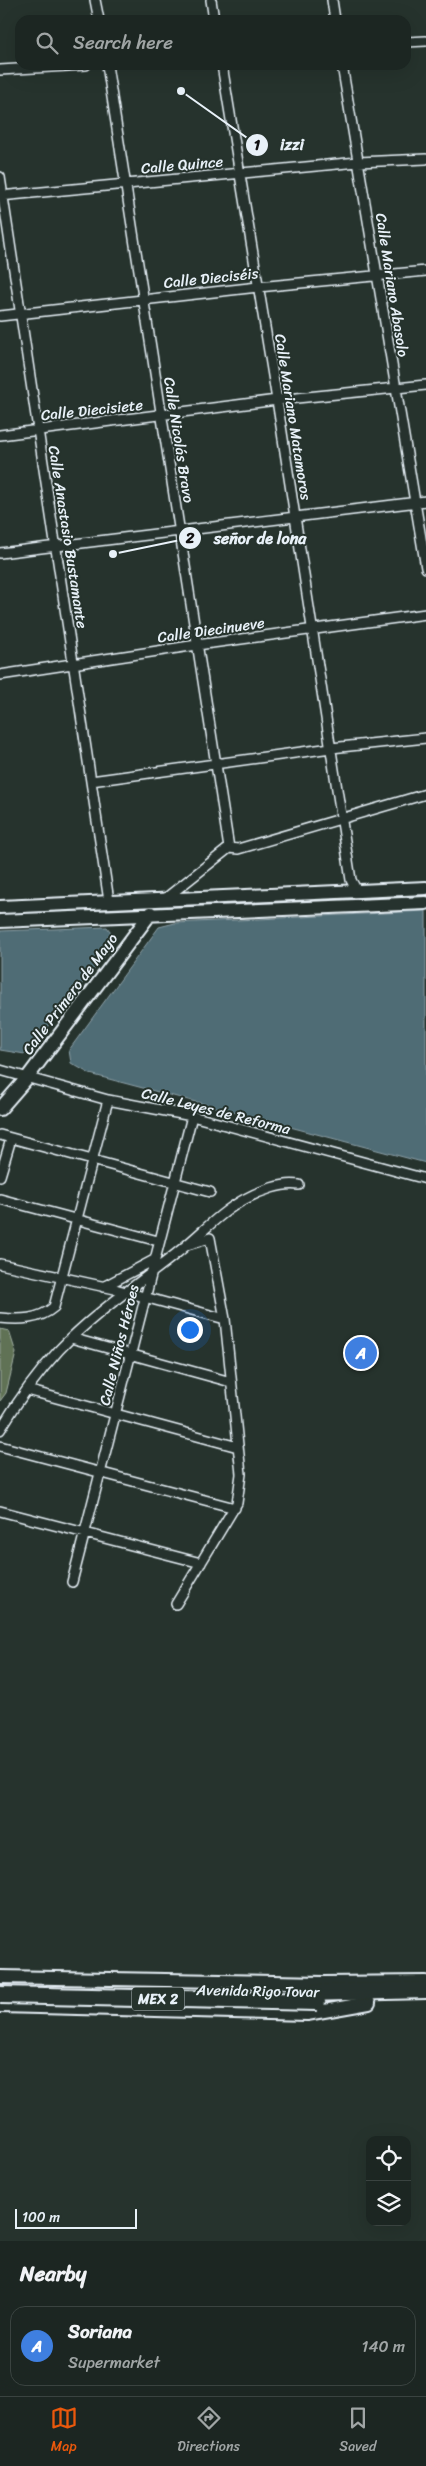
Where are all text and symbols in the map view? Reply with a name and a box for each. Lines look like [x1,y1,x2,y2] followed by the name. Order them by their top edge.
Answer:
[15,15,411,70] search box
[73,26,173,59] text: Search here
[33,29,61,57] icon: search
[245,129,314,160] callout: izzi
[280,130,306,159] text: izzi
[254,132,261,158] text: 1
[140,148,224,182] street label: Calle Quince
[368,211,416,359] street label: Calle Mariano Abasolo
[162,260,260,296] street label: Calle Dieciséis
[267,332,319,502] street label: Calle Mariano Matamoros
[156,375,202,505] street label: Calle Nicolás Bravo
[40,392,145,428] street label: Calle Diecisiete
[41,444,95,631] street label: Calle Anastasio Bustamante
[178,523,316,554] callout: señor de lona
[213,524,307,553] text: señor de lona
[185,525,195,551] text: 2
[156,610,267,650] street label: Calle Diecinueve
[15,927,125,1061] street label: Calle Primero de Mayo
[139,1080,294,1142] street label: Calle Leyes de Reforma
[91,1281,147,1408] street label: Calle Niños Héroes
[177,1317,203,1343] your location
[345,1334,377,1372] pin: A
[195,1977,321,2005] street label: Avenida Rigo Tovar
[132,1988,184,2010] road number: MEX 2
[366,2136,411,2226] map controls
[366,2136,411,2181] button: locate
[366,2181,411,2226] button: layers
[22,2205,60,2230] text: 100 m
[15,2206,138,2229] scale bar
[20,2255,86,2293] text: Nearby
[68,2315,132,2348] text: Soriana
[32,2332,42,2361] text: A
[362,2332,405,2361] text: 140 m
[68,2348,160,2377] text: Supermarket
[50,2404,78,2459] tab: Map
[177,2404,240,2459] tab: Directions
[339,2404,376,2459] tab: Saved

